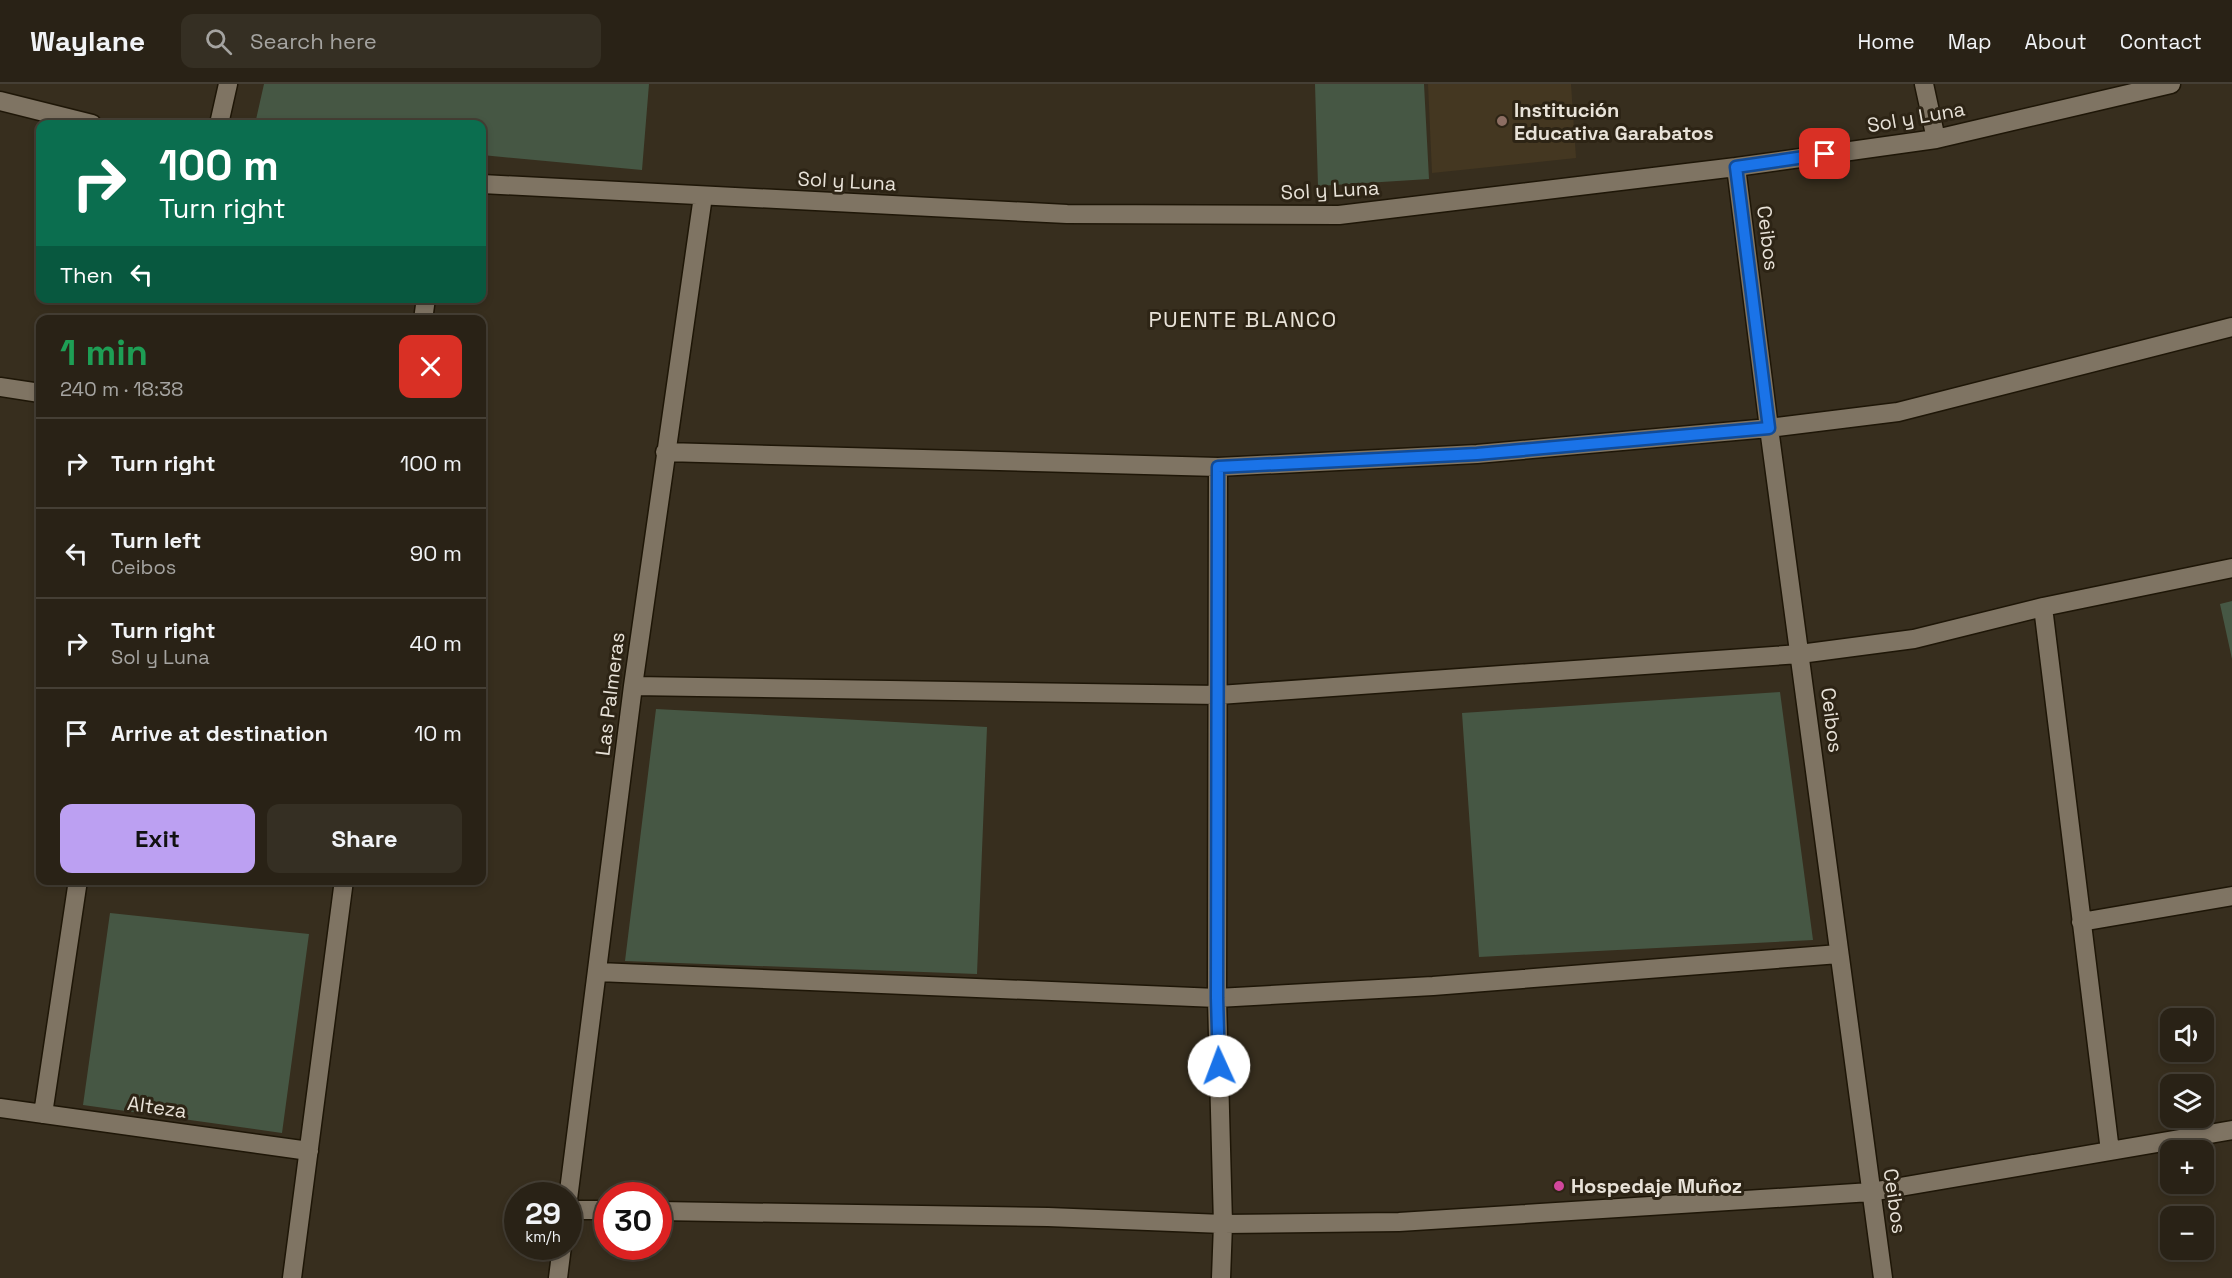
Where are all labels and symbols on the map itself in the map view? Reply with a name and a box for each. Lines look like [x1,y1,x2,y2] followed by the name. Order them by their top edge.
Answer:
[1865,96,1967,138] street label: Sol y Luna
[1514,97,1714,146] place label: Institución Educativa Garabatos
[1495,114,1509,128] marker: Institución Educativa Garabatos
[1799,128,1850,179] pin
[797,165,897,197] street label: Sol y Luna
[1280,174,1380,206] street label: Sol y Luna
[1751,204,1785,272] street label: Ceibos
[1148,305,1338,333] district label: PUENTE BLANCO
[590,631,630,757] street label: Las Palmeras
[1815,686,1849,754] street label: Ceibos
[1187,1034,1251,1098] position arrow
[126,1090,188,1124] street label: Alteza
[1878,1167,1912,1235] street label: Ceibos
[1571,1173,1742,1199] place label: Hospedaje Muñoz
[1552,1179,1566,1193] marker: Hospedaje Muñoz
[594,1182,672,1260] speed limit sign: 30

